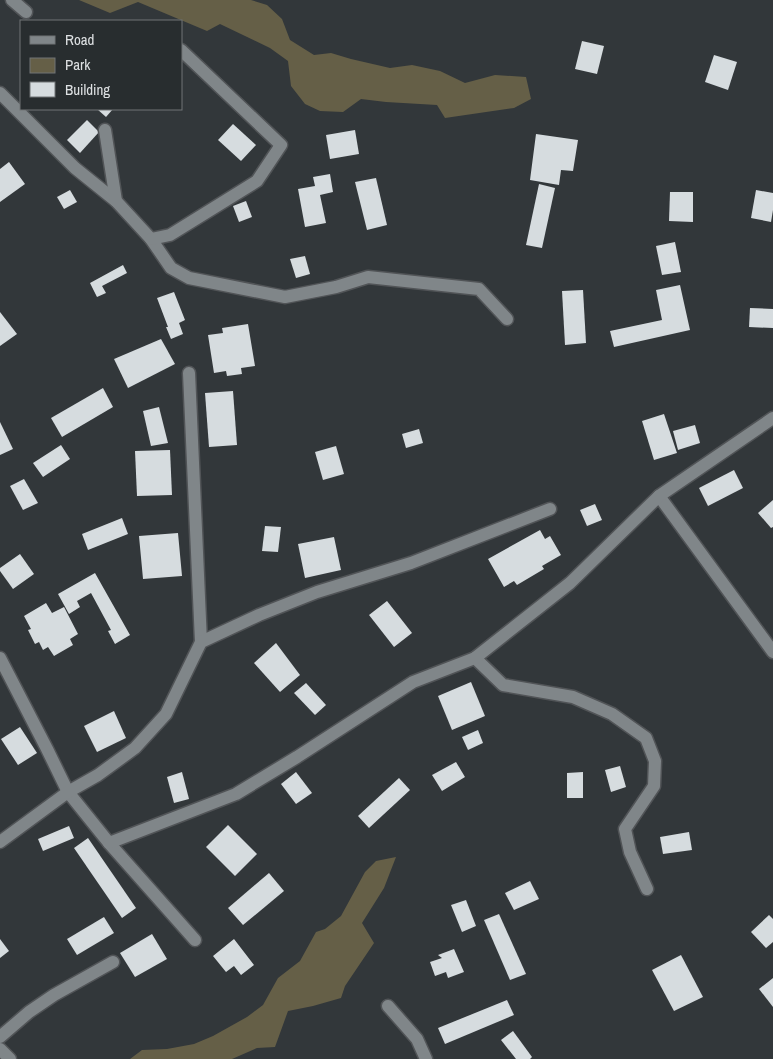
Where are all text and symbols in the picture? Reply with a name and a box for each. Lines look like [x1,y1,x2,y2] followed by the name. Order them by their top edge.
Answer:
[20,20,182,110] legend
[65,29,94,50] text: Road
[65,54,91,75] text: Park
[65,79,110,100] text: Building

